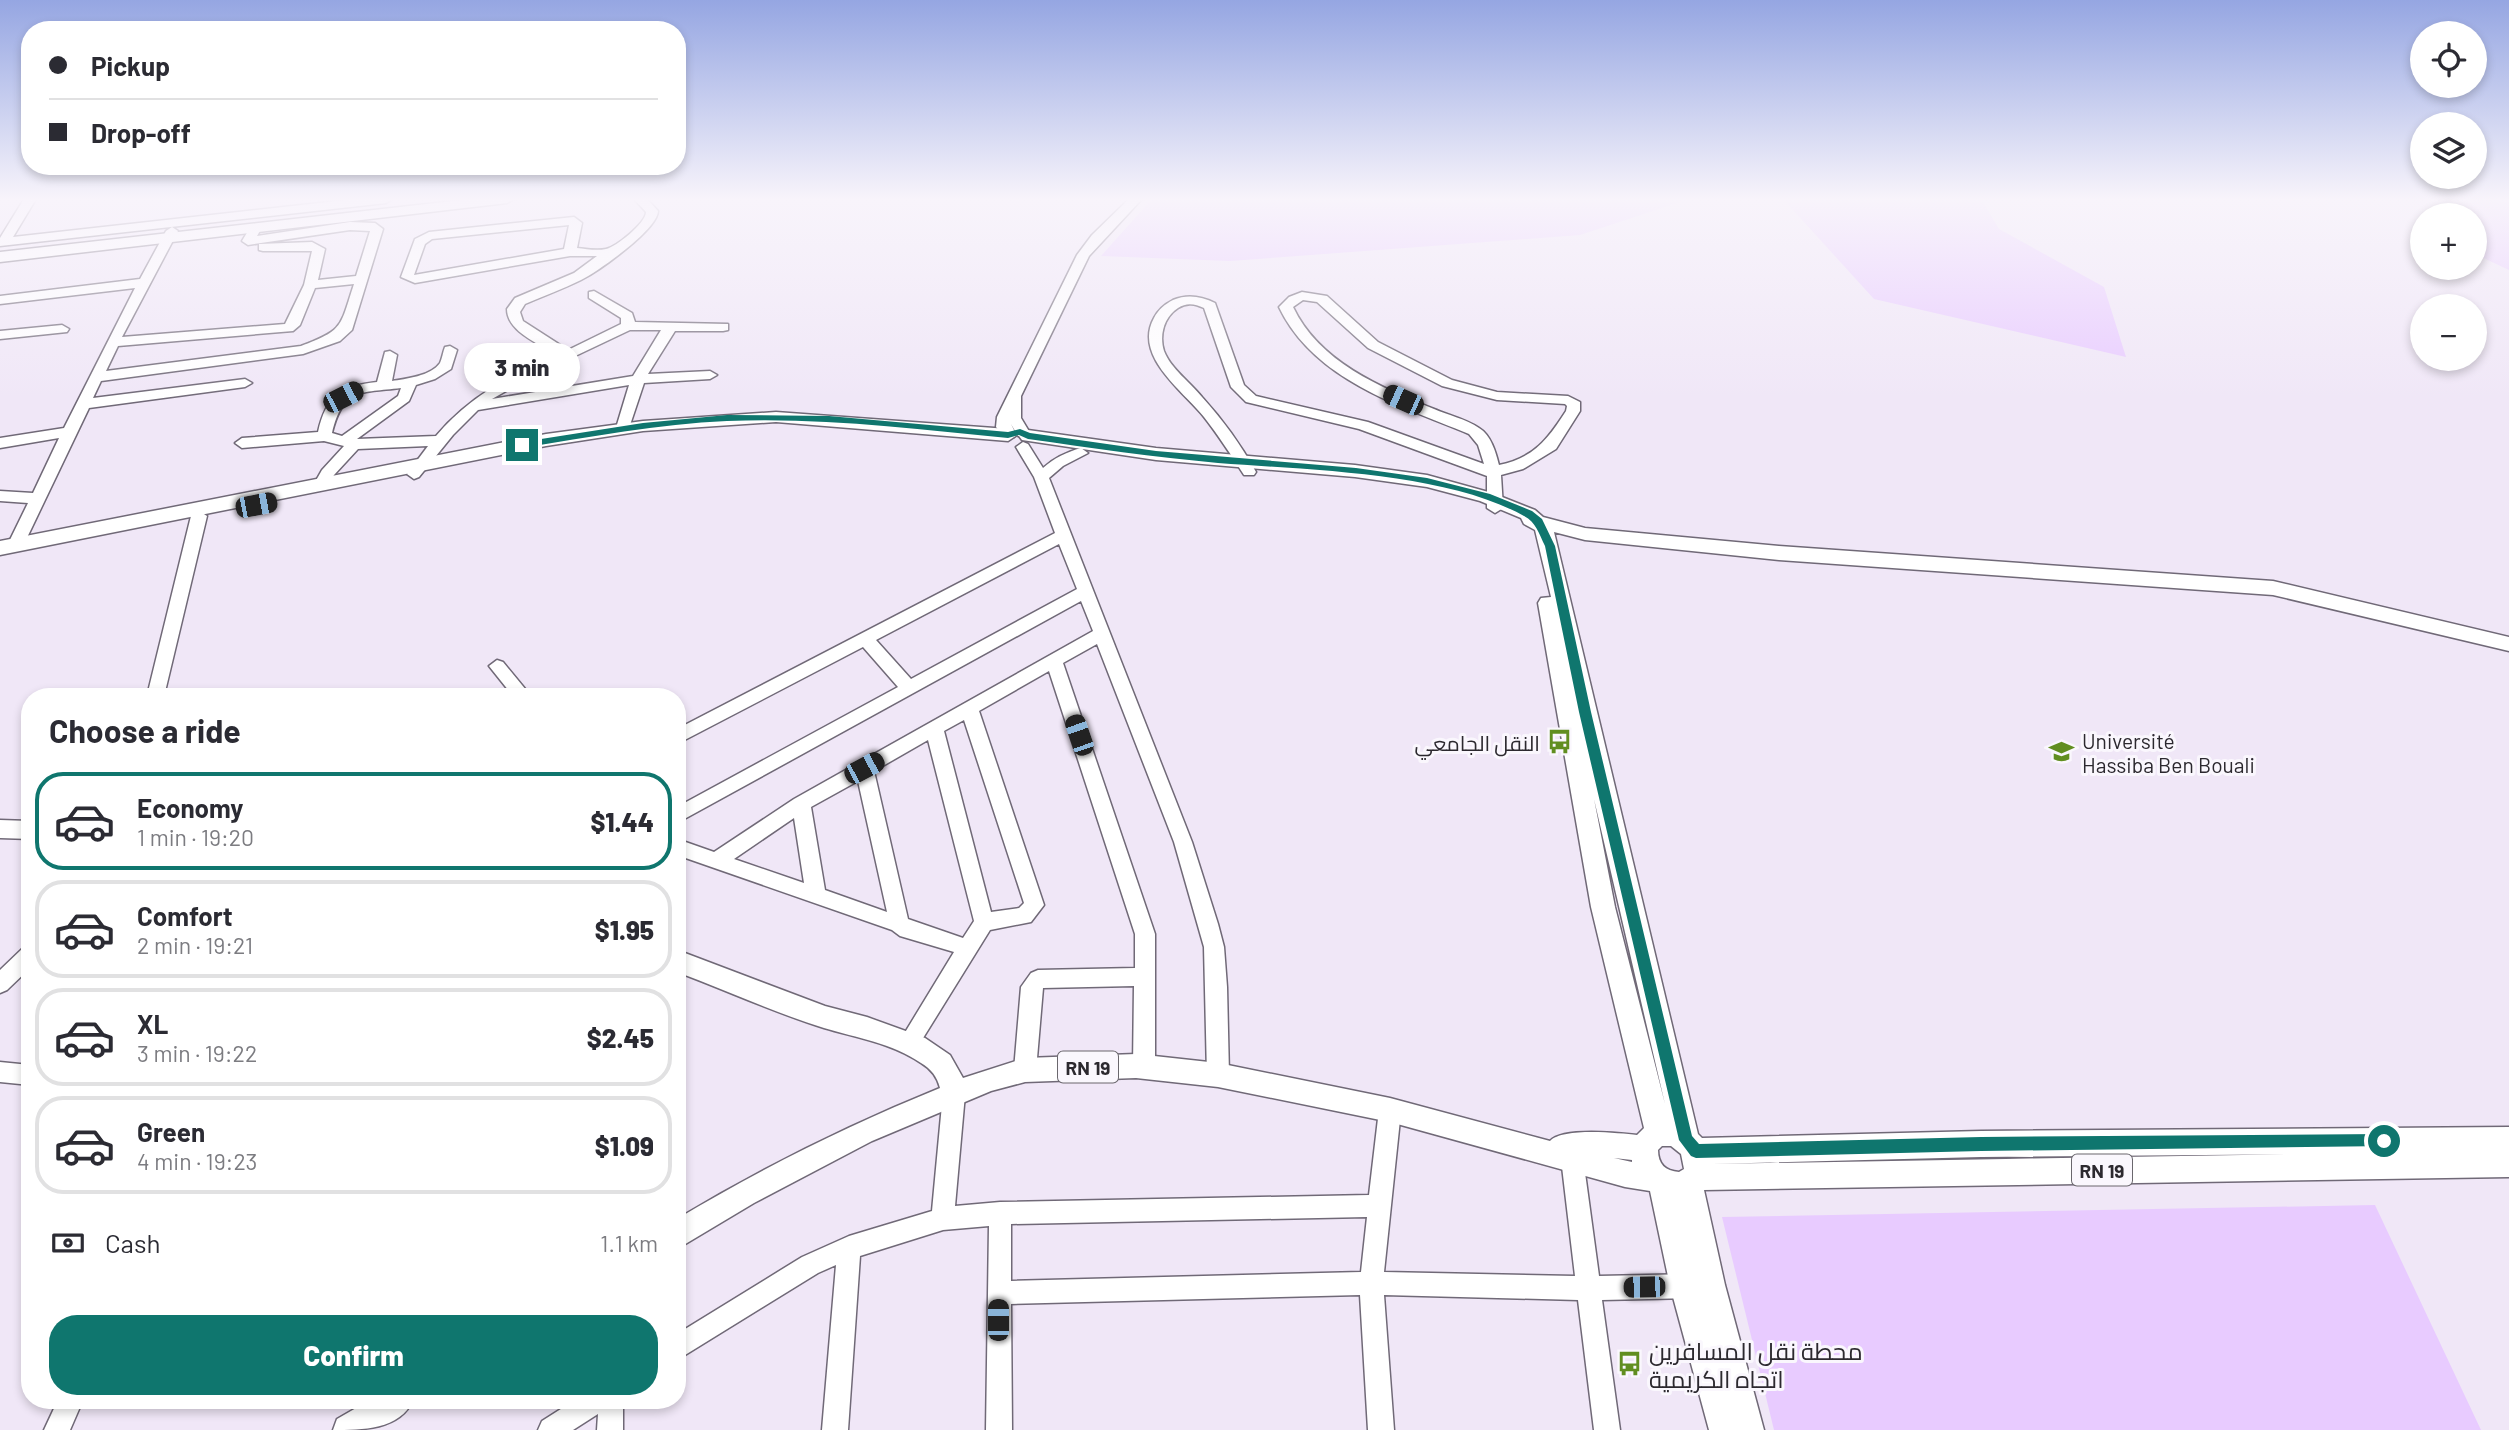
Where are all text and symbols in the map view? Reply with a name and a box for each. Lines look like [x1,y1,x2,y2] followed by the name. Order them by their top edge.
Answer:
[2410,21,2487,371] map controls
[2410,21,2487,98] button: locate
[91,50,170,81] text: Pickup
[2410,112,2487,189] button: layers
[91,117,191,148] text: Drop-off
[2410,203,2487,280] button: +
[2410,294,2487,371] button: −
[464,344,580,392] callout: 3 min
[494,353,550,381] text: 3 min
[320,378,367,416] car
[1380,382,1427,418] car
[506,429,538,461] route end
[234,491,279,519] car
[49,711,241,749] text: Choose a ride
[1063,712,1096,758] car
[1546,728,1574,756] bus stop icon: النقل الجامعي
[2082,728,2255,777] place label: Université Hassiba Ben Bouali
[1414,730,1540,760] place label: النقل الجامعي
[2048,738,2076,766] school or university icon: Université Hassiba Ben Bouali
[841,749,888,787] car
[53,790,116,853] icon: car
[137,792,243,823] text: Economy
[590,806,654,837] text: $1.44
[137,823,254,851] text: 1 min · 19:20
[53,898,116,961] icon: car
[137,900,233,931] text: Comfort
[595,914,654,945] text: $1.95
[137,931,253,959] text: 2 min · 19:21
[53,1006,116,1069] icon: car
[137,1008,168,1039] text: XL
[587,1022,654,1053] text: $2.45
[137,1039,257,1067] text: 3 min · 19:22
[1058,1051,1118,1082] road number: RN 19
[53,1114,116,1177] icon: car
[137,1116,205,1147] text: Green
[2368,1125,2400,1157] route start
[595,1130,654,1161] text: $1.09
[137,1147,257,1175] text: 4 min · 19:23
[2072,1154,2132,1186] road number: RN 19
[49,1224,87,1262] icon: cash
[105,1227,160,1258] text: Cash
[600,1229,658,1257] text: 1.1 km
[1623,1276,1666,1298] car
[988,1299,1009,1341] car
[49,1315,658,1395] button: Confirm
[1649,1336,1863,1393] place label: محطة نقل المسافرين اتجاه الكريمية
[1615,1350,1643,1378] bus stop icon: محطة نقل المسافرين اتجاه الكريمية

